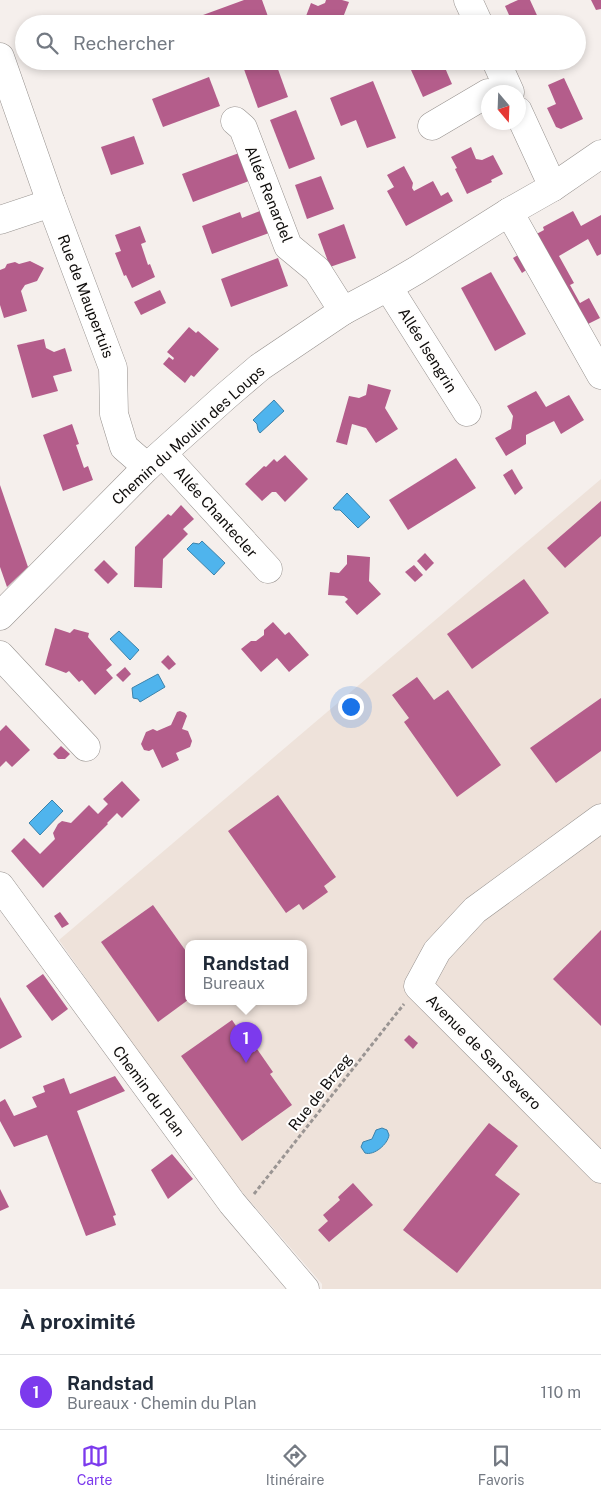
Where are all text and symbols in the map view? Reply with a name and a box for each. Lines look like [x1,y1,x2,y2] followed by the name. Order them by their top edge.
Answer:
[15,15,586,70] search box
[33,29,61,57] icon: search
[73,32,175,54] text: Rechercher
[481,85,526,130] north arrow
[242,143,296,245] street label: Allée Renardel
[55,232,117,360] street label: Rue de Maupertuis
[395,305,461,395] street label: Allée Isengrin
[108,362,268,508] street label: Chemin du Moulin des Loups
[171,463,261,561] street label: Allée Chantecler
[338,694,364,720] your location
[185,940,307,1005] popup
[203,952,289,974] text: Randstad
[203,974,265,993] text: Bureaux
[423,991,545,1113] street label: Avenue de San Severo
[230,1022,262,1063] pin: 1
[110,1043,188,1139] street label: Chemin du Plan
[285,1050,355,1134] street label: Rue de Brzeg
[20,1309,136,1334] text: À proximité
[67,1372,154,1394] text: Randstad
[33,1383,39,1402] text: 1
[540,1383,581,1402] text: 110 m
[67,1394,257,1413] text: Bureaux · Chemin du Plan
[77,1442,112,1488] tab: Carte
[266,1442,324,1488] tab: Itinéraire
[478,1442,524,1488] tab: Favoris

